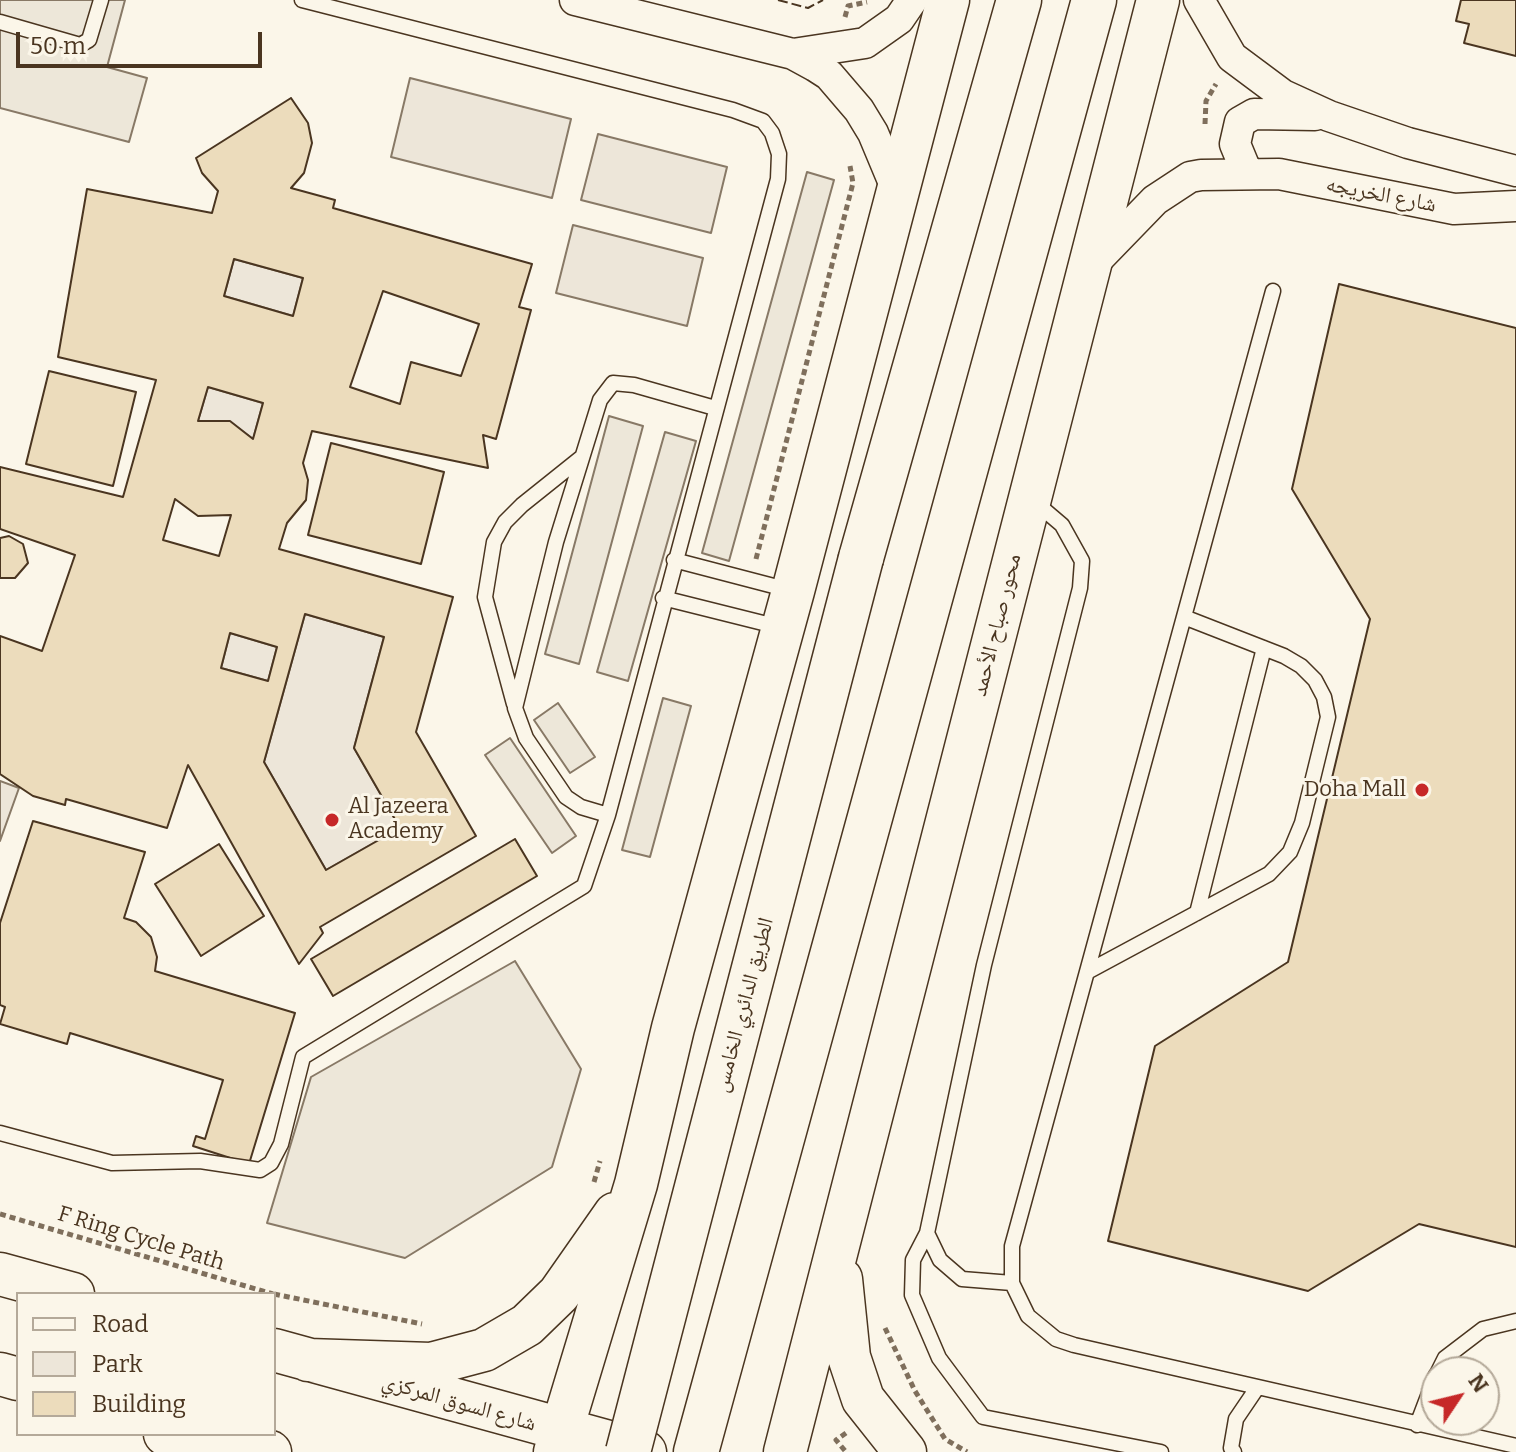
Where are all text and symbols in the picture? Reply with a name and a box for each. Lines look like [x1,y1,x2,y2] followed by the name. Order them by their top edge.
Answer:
[20,16,266,66] scale bar
[30,32,86,60] text: 50 m
[1324,171,1438,219] street label: شارع الخريجه
[967,551,1027,699] street label: محور صباح الأحمد
[1304,777,1406,803] place label: Doha Mall
[1413,781,1431,799] marker: Doha Mall
[348,794,449,846] place label: Al Jazeera Academy
[323,811,341,829] marker: Al Jazeera Academy
[708,915,780,1095] street label: الطريق الدائري الخامس
[55,1201,227,1277] street label: F Ring Cycle Path
[16,1292,276,1436] legend
[92,1310,148,1338] text: Road
[92,1350,143,1378] text: Park
[1420,1356,1500,1436] north arrow
[379,1368,539,1438] street label: شارع السوق المركزي
[1462,1368,1494,1398] text: N
[92,1390,186,1418] text: Building

